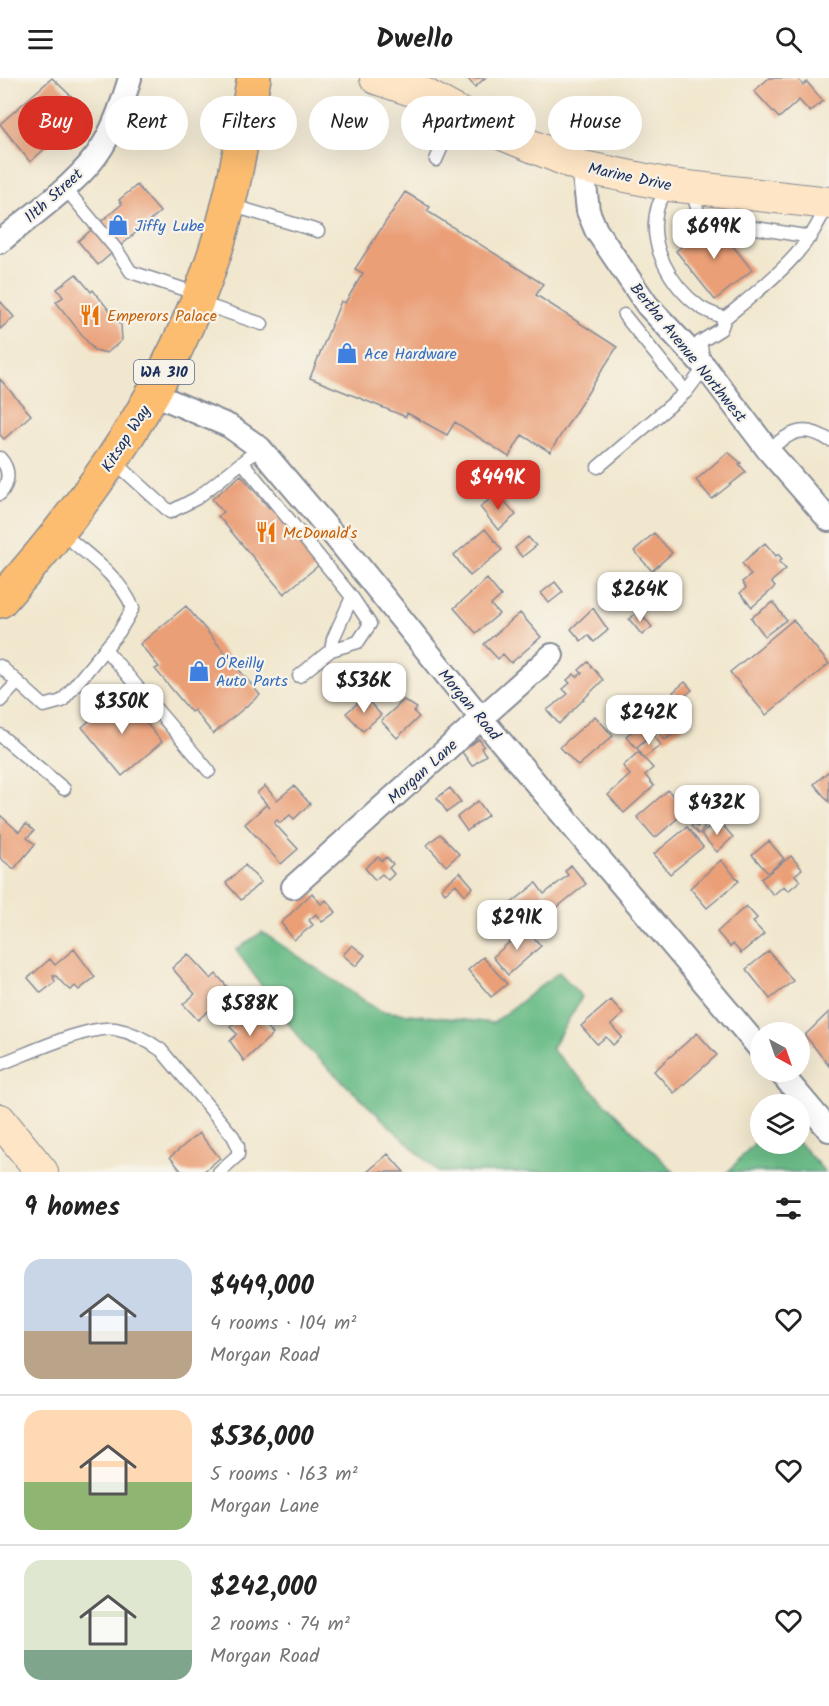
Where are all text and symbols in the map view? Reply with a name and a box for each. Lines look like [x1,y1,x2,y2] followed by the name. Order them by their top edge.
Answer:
[376,18,453,61] text: Dwello
[24,23,57,56] icon: menu
[772,23,805,56] icon: search
[18,96,93,150] chip: Buy
[105,96,188,150] chip: Rent
[200,96,297,150] chip: Filters
[309,96,389,150] chip: New
[401,96,536,150] chip: Apartment
[548,96,642,150] chip: House
[586,156,674,199] street label: Marine Drive
[19,162,90,229] street label: 11th Street
[672,209,756,260] pin: $699K
[687,212,741,244] text: $699K
[106,213,130,237] shop icon: Jiffy Lube
[135,214,204,239] place label: Jiffy Lube
[623,277,753,429] street label: Bertha Avenue Northwest
[78,303,102,327] restaurant icon: Emperors Palace
[107,304,217,329] place label: Emperors Palace
[335,341,359,365] shop icon: Ace Hardware
[364,342,457,367] place label: Ace Hardware
[134,360,194,384] road number: WA 310
[95,400,158,477] street label: Kitsap Way
[456,460,540,511] pin: $449K
[470,463,526,495] text: $449K
[254,520,278,544] restaurant icon: McDonald's
[283,521,358,546] place label: McDonald's
[598,572,682,623] pin: $264K
[611,575,669,607] text: $264K
[216,651,288,694] place label: O'Reilly Auto Parts
[187,659,211,683] shop icon: O'Reilly Auto Parts
[322,663,406,714] pin: $536K
[431,663,507,747] street label: Morgan Road
[336,666,392,698] text: $536K
[80,684,164,735] pin: $350K
[94,687,150,719] text: $350K
[607,695,691,746] pin: $242K
[620,698,678,730] text: $242K
[382,734,464,811] street label: Morgan Lane
[675,785,759,836] pin: $432K
[688,788,746,820] text: $432K
[475,900,559,951] pin: $291K
[491,903,543,935] text: $291K
[208,986,292,1037] pin: $588K
[221,989,279,1021] text: $588K
[750,1022,810,1082] north arrow
[750,1022,810,1154] map controls
[750,1094,810,1154] button: layers
[24,1187,120,1229] text: 9 homes
[772,1192,805,1225] icon: filters
[210,1266,314,1308] text: $449,000
[72,1283,144,1355] icon: home
[772,1303,805,1336] icon: heart
[210,1308,356,1340] text: 4 rooms · 104 m²
[210,1340,319,1372] text: Morgan Road
[210,1417,314,1459] text: $536,000
[72,1434,144,1506] icon: home
[772,1454,805,1487] icon: heart
[210,1459,358,1491] text: 5 rooms · 163 m²
[210,1491,319,1523] text: Morgan Lane
[210,1567,317,1609] text: $242,000
[72,1584,144,1656] icon: home
[772,1604,805,1637] icon: heart
[210,1609,350,1641] text: 2 rooms · 74 m²
[210,1641,319,1673] text: Morgan Road

